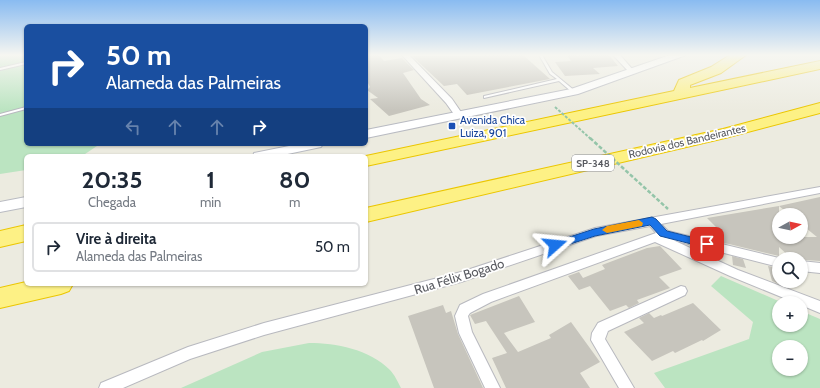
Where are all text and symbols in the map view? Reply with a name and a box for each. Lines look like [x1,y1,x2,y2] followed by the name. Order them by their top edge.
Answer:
[106,38,171,72] text: 50 m
[40,40,92,92] icon: right
[106,72,281,94] text: Alameda das Palmeiras
[460,113,526,140] place label: Avenida Chica Luiza, 901
[122,116,144,138] icon: left
[164,116,186,138] icon: ahead
[206,116,228,138] icon: ahead
[248,116,270,138] icon: right
[447,121,457,131] marker: Avenida Chica Luiza, 901
[627,121,747,161] street label: Rodovia dos Bandeirantes
[572,155,614,171] road number: SP-348
[82,165,142,194] text: 20:35
[206,165,215,194] text: 1
[279,165,310,194] text: 80
[88,194,136,210] text: Chegada
[200,194,221,210] text: min
[289,194,300,210] text: m
[772,208,808,244] north arrow
[772,208,808,376] map controls
[534,224,576,266] position arrow
[690,227,724,261] pin
[76,230,157,248] text: Vire à direita
[696,233,718,255] icon: arrive
[42,236,64,258] icon: right
[315,238,350,256] text: 50 m
[76,248,202,264] text: Alameda das Palmeiras
[772,252,808,288] button: search
[412,255,506,297] street label: Rua Félix Bogado
[772,296,808,332] button: +
[772,340,808,376] button: −

